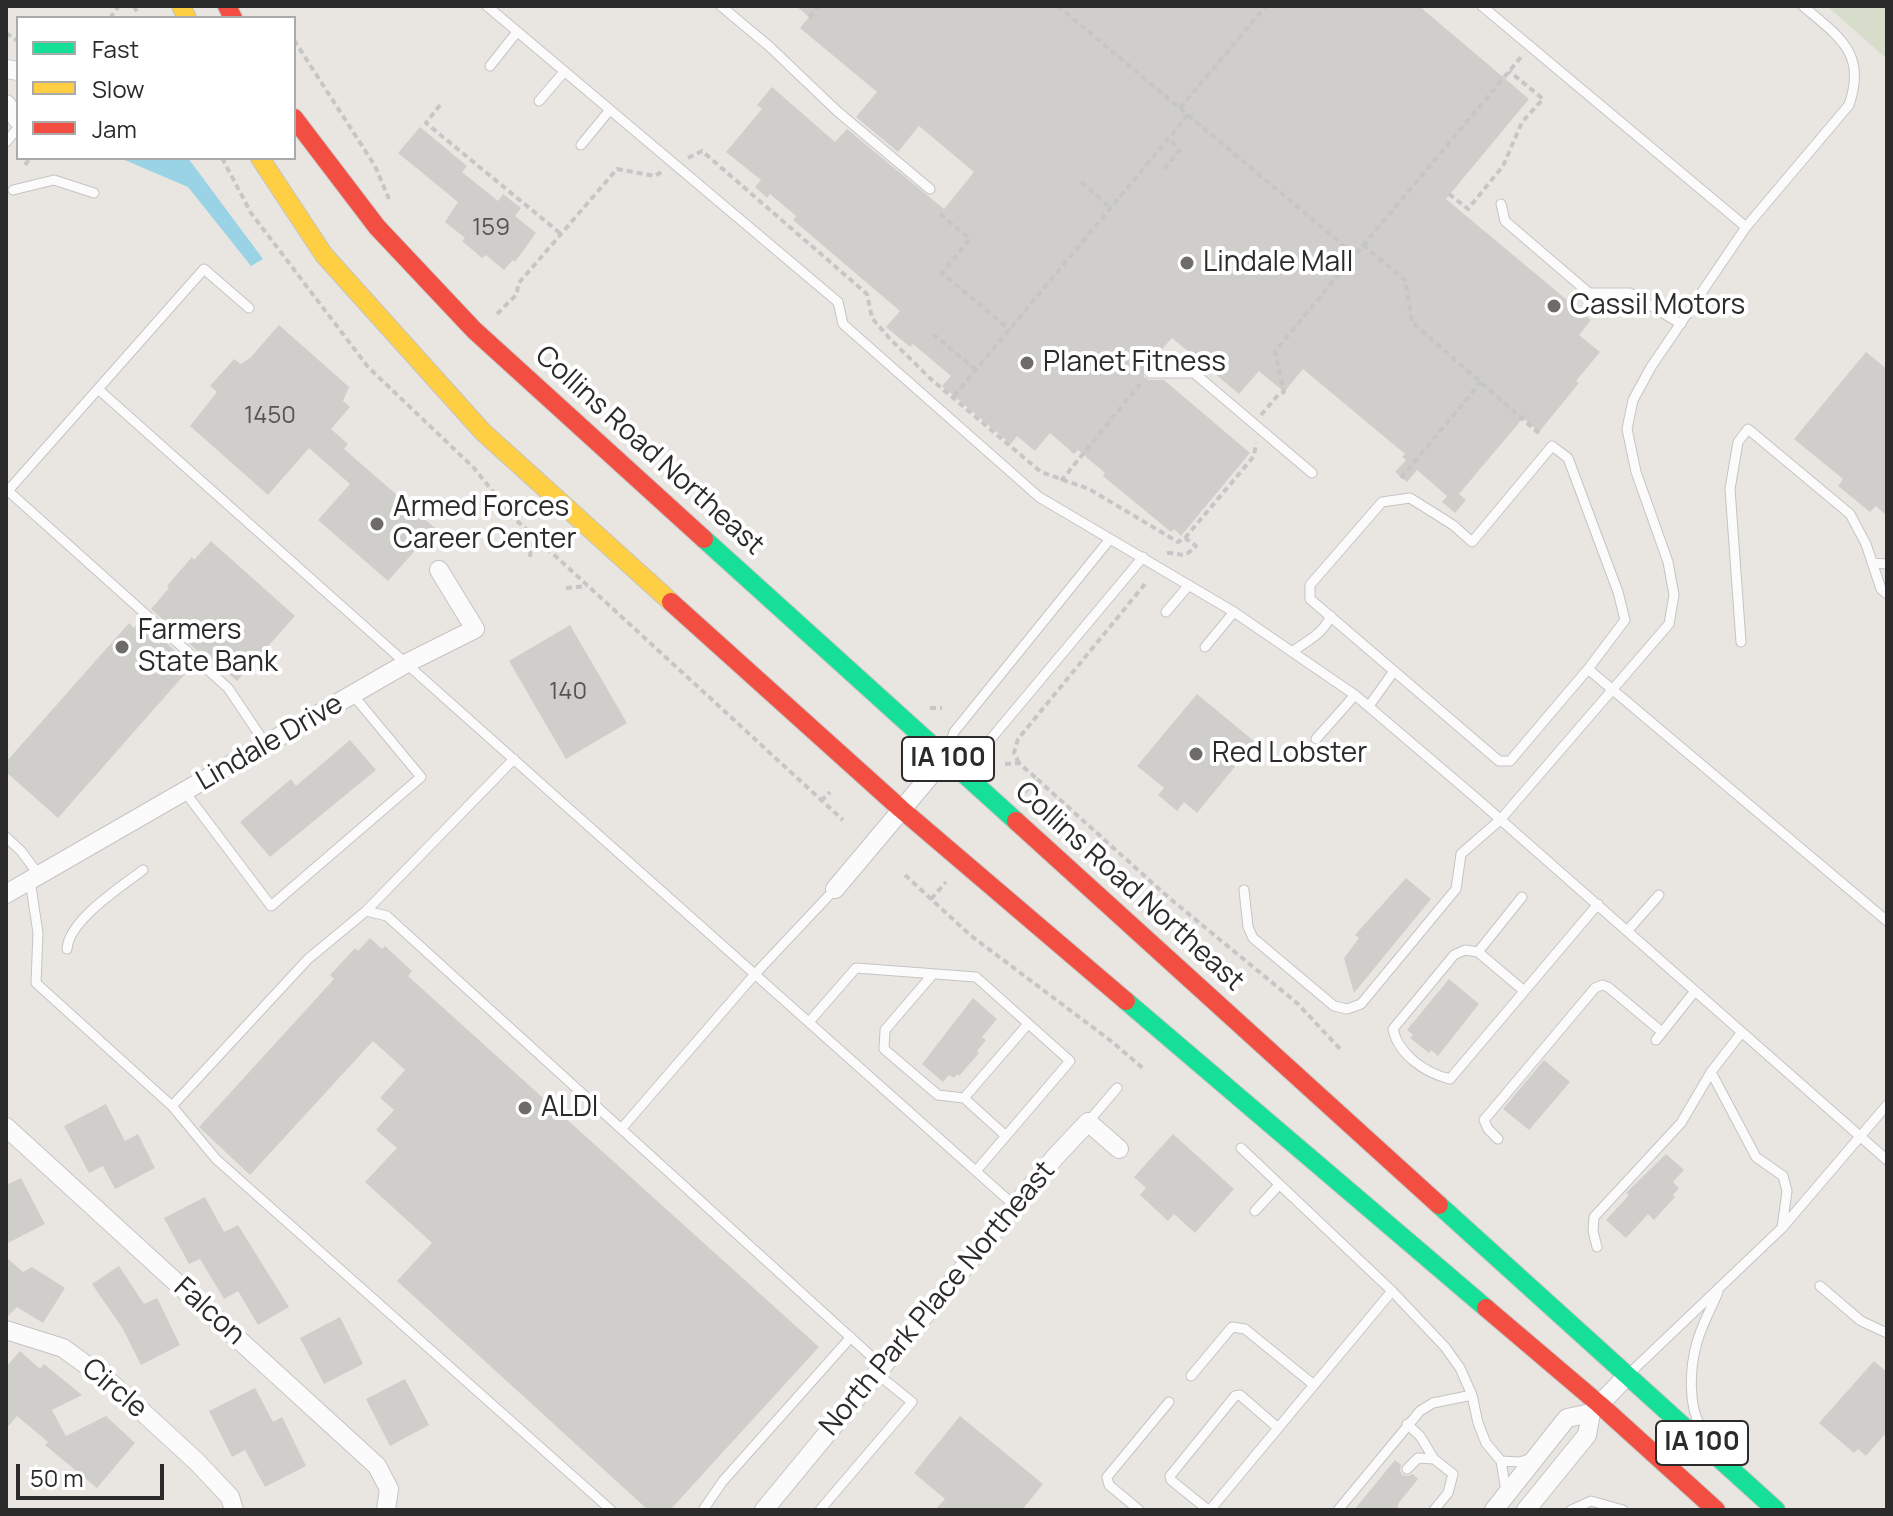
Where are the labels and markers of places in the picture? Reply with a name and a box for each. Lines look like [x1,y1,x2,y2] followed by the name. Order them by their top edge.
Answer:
[1203,246,1353,280] place label: Lindale Mall
[1178,254,1196,272] marker: Lindale Mall
[1570,289,1745,323] place label: Cassil Motors
[1545,297,1563,315] marker: Cassil Motors
[1043,346,1226,380] place label: Planet Fitness
[1018,354,1036,372] marker: Planet Fitness
[393,491,577,557] place label: Armed Forces Career Center
[368,515,386,533] marker: Armed Forces Career Center
[138,614,278,680] place label: Farmers State Bank
[113,638,131,656] marker: Farmers State Bank
[1212,737,1367,771] place label: Red Lobster
[1187,745,1205,763] marker: Red Lobster
[541,1091,598,1125] place label: ALDI
[516,1099,534,1117] marker: ALDI

